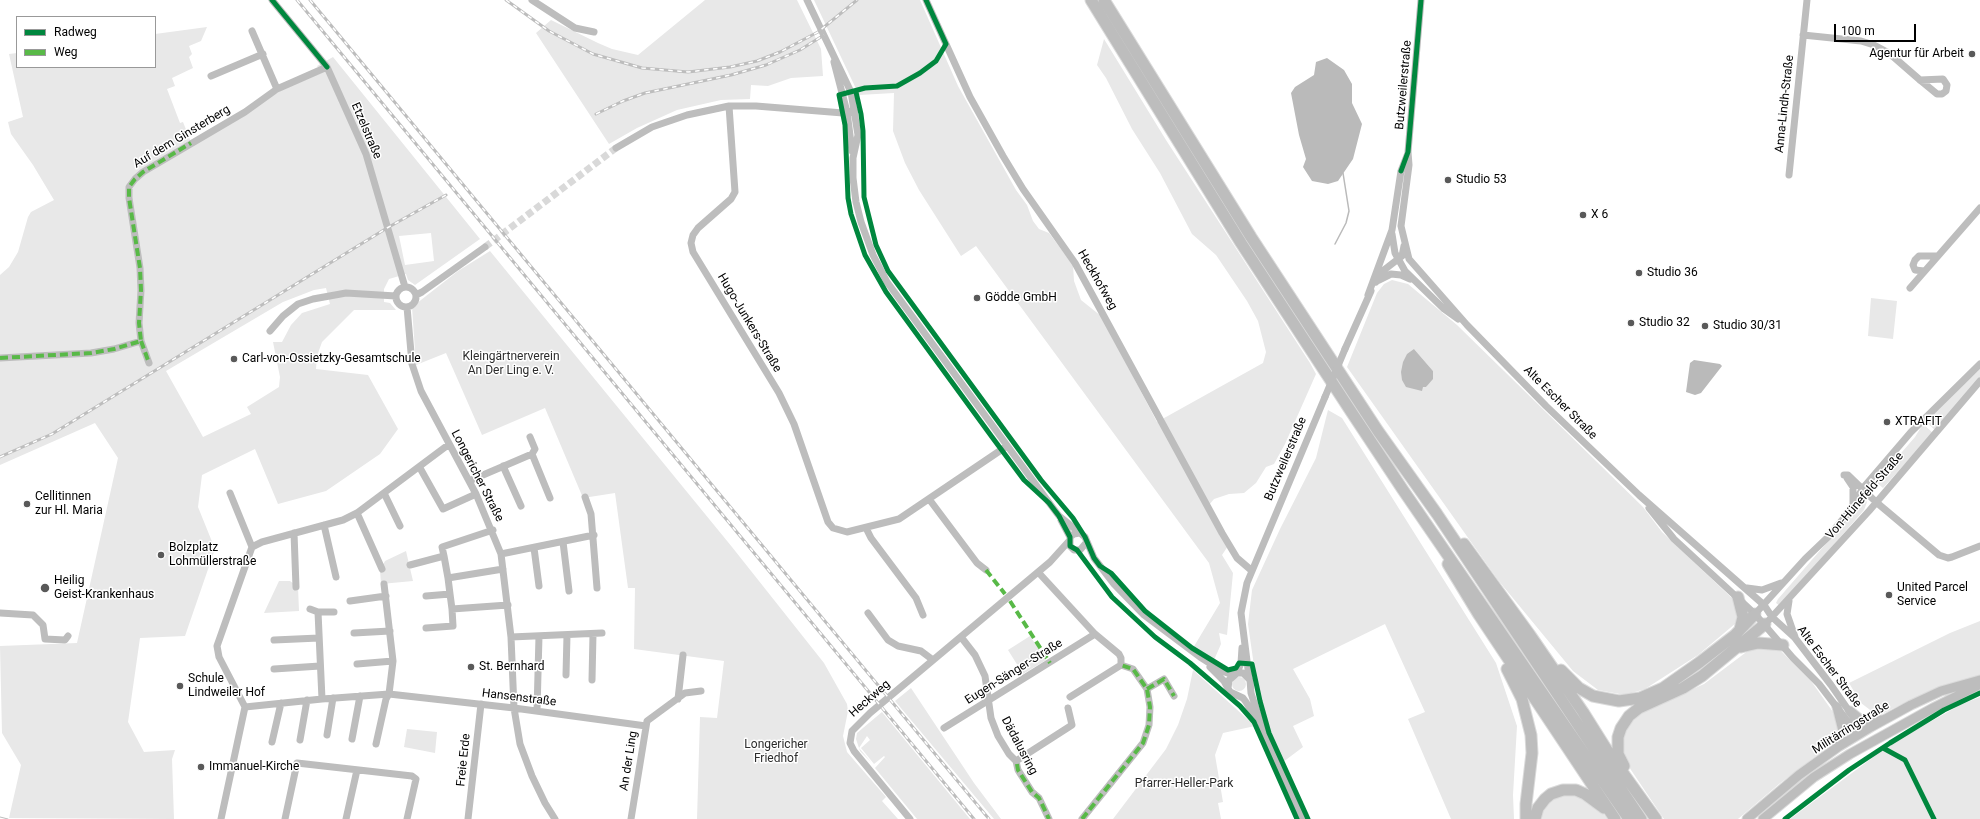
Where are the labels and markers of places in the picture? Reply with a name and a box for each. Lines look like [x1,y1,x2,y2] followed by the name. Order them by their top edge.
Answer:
[1869,47,1964,61] place label: Agentur für Arbeit
[1967,49,1977,59] marker: Agentur für Arbeit
[1456,173,1507,187] place label: Studio 53
[1443,175,1453,185] marker: Studio 53
[1591,208,1608,222] place label: X 6
[1578,210,1588,220] marker: X 6
[1647,266,1698,280] place label: Studio 36
[1634,268,1644,278] marker: Studio 36
[985,291,1057,305] place label: Gödde GmbH
[972,293,982,303] marker: Gödde GmbH
[1639,316,1690,330] place label: Studio 32
[1626,318,1636,328] marker: Studio 32
[1713,319,1782,333] place label: Studio 30/31
[1700,321,1710,331] marker: Studio 30/31
[242,352,421,366] place label: Carl-von-Ossietzky-Gesamtschule
[229,354,239,364] marker: Carl-von-Ossietzky-Gesamtschule
[1895,415,1942,429] place label: XTRAFIT
[1882,417,1892,427] marker: XTRAFIT
[35,490,103,518] place label: Cellitinnen zur Hl. Maria
[22,499,32,509] marker: Cellitinnen zur Hl. Maria
[169,541,256,569] place label: Bolzplatz Lohmüllerstraße
[156,550,166,560] marker: Bolzplatz Lohmüllerstraße
[54,574,154,602] place label: Heilig Geist-Krankenhaus
[1897,581,1968,609] place label: United Parcel Service
[39,582,51,594] marker: Heilig Geist-Krankenhaus
[1884,590,1894,600] marker: United Parcel Service
[479,660,545,674] place label: St. Bernhard
[466,662,476,672] marker: St. Bernhard
[188,672,265,700] place label: Schule Lindweiler Hof
[175,681,185,691] marker: Schule Lindweiler Hof
[209,760,299,774] place label: Immanuel-Kirche
[196,762,206,772] marker: Immanuel-Kirche

